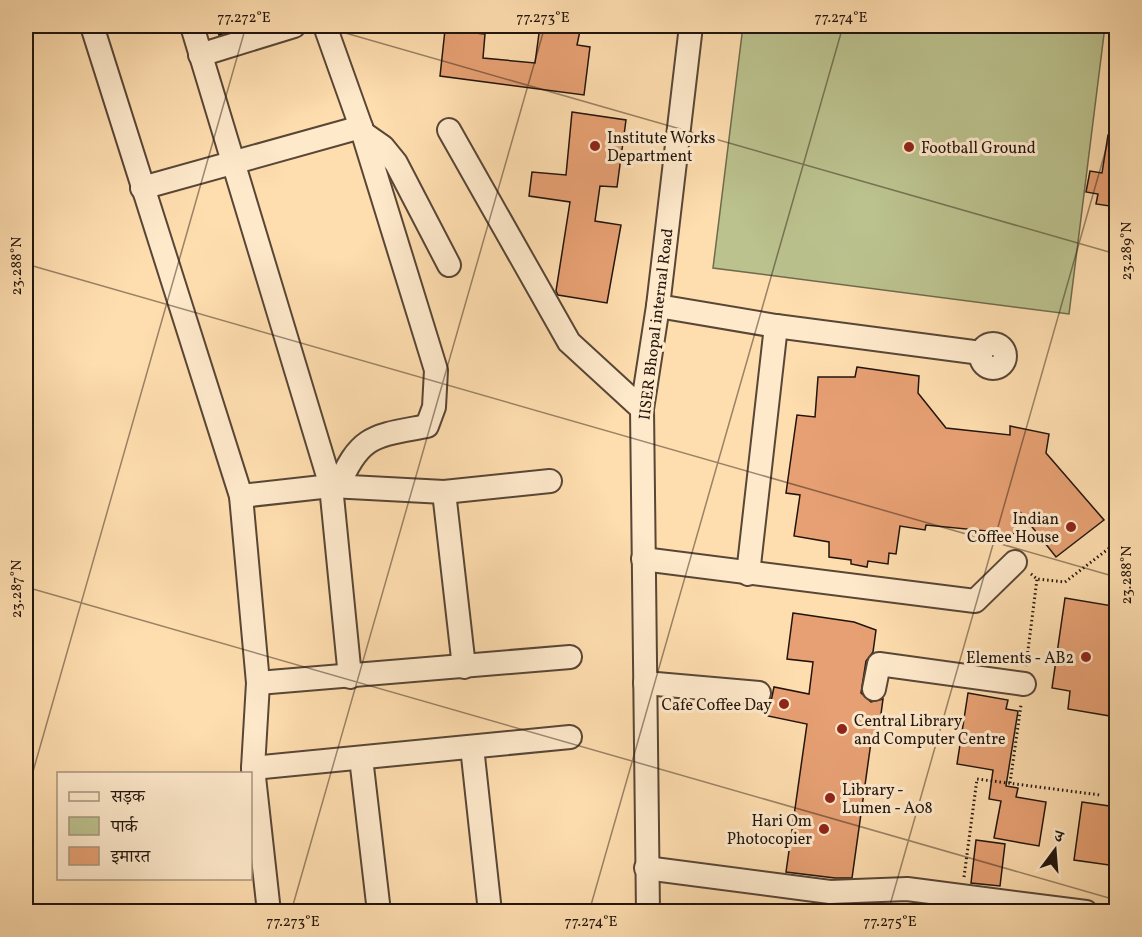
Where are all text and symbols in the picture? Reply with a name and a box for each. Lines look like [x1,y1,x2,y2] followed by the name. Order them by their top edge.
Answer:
[217,8,271,29] text: 77.272°E
[516,8,570,29] text: 77.273°E
[814,8,868,29] text: 77.274°E
[607,128,716,168] place label: Institute Works Department
[921,138,1036,160] place label: Football Ground
[588,139,602,153] marker: Institute Works Department
[902,140,916,154] marker: Football Ground
[1117,222,1138,280] text: 23.289°N
[634,227,680,421] street label: IISER Bhopal internal Road
[7,237,28,295] text: 23.288°N
[967,509,1059,549] place label: Indian Coffee House
[1064,520,1078,534] marker: Indian Coffee House
[1117,546,1138,604] text: 23.288°N
[7,560,28,618] text: 23.287°N
[966,648,1074,670] place label: Elements - AB2
[1079,650,1093,664] marker: Elements - AB2
[662,695,772,717] place label: Cafe Coffee Day
[777,697,791,711] marker: Cafe Coffee Day
[854,711,1006,751] place label: Central Library and Computer Centre
[835,722,849,736] marker: Central Library and Computer Centre
[57,772,252,880] legend
[842,780,933,820] place label: Library - Lumen - A08
[110,785,146,810] text: सड़क
[823,791,837,805] marker: Library - Lumen - A08
[727,811,812,851] place label: Hari Om Photocopier
[110,815,139,840] text: पार्क
[1025,820,1085,880] north arrow
[817,822,831,836] marker: Hari Om Photocopier
[1051,826,1067,850] text: उ
[110,845,151,870] text: इमारत
[266,912,320,933] text: 77.273°E
[564,912,618,933] text: 77.274°E
[863,912,917,933] text: 77.275°E

